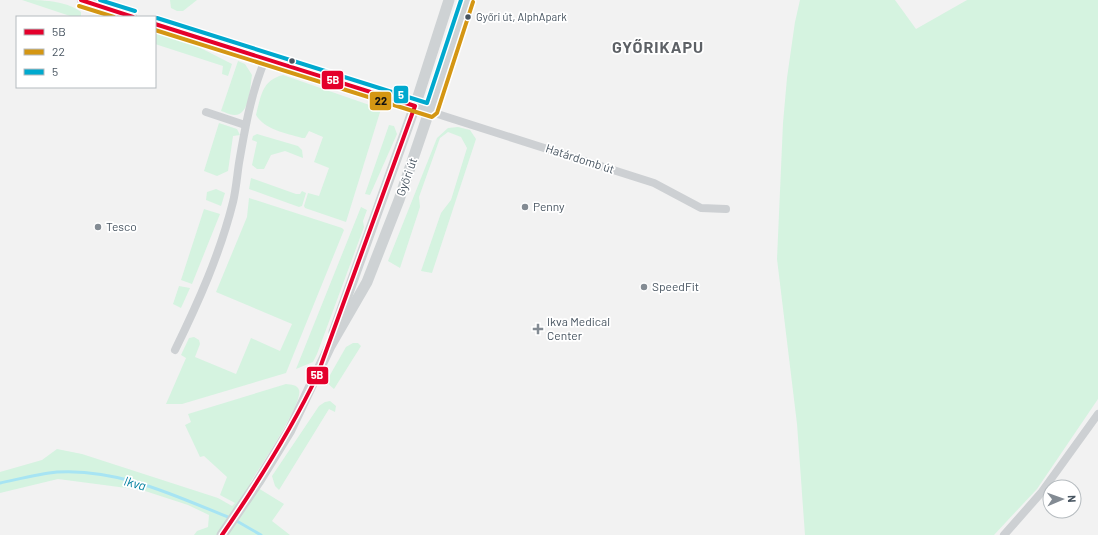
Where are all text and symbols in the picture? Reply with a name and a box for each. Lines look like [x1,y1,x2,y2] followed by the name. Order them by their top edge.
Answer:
[476,10,567,23] place label: Győri út, AlphApark
[463,12,473,22] marker: Győri út, AlphApark
[16,16,156,88] legend
[52,24,66,38] text: 5B
[612,37,704,56] district label: GYŐRIKAPU
[52,44,65,58] text: 22
[287,56,297,66] unlabelled marker
[52,64,58,78] text: 5
[321,70,344,90] line badge: 5B
[327,73,340,86] text: 5B
[393,85,409,104] line badge: 5
[398,88,404,101] text: 5
[369,91,392,111] line badge: 22
[375,94,387,107] text: 22
[544,140,616,176] street label: Határdomb út
[393,156,419,198] street label: Győri út
[533,199,565,213] place label: Penny
[520,202,530,212] marker: Penny
[106,219,137,233] place label: Tesco
[93,222,103,232] marker: Tesco
[652,279,699,293] place label: SpeedFit
[639,282,649,292] marker: SpeedFit
[547,314,610,342] place label: Ikva Medical Center
[532,323,544,335] marker: Ikva Medical Center
[306,366,329,385] line badge: 5B
[311,368,324,381] text: 5B
[122,472,148,494] water label: Ikva
[1042,479,1082,519] north arrow
[1066,495,1079,503] text: N

